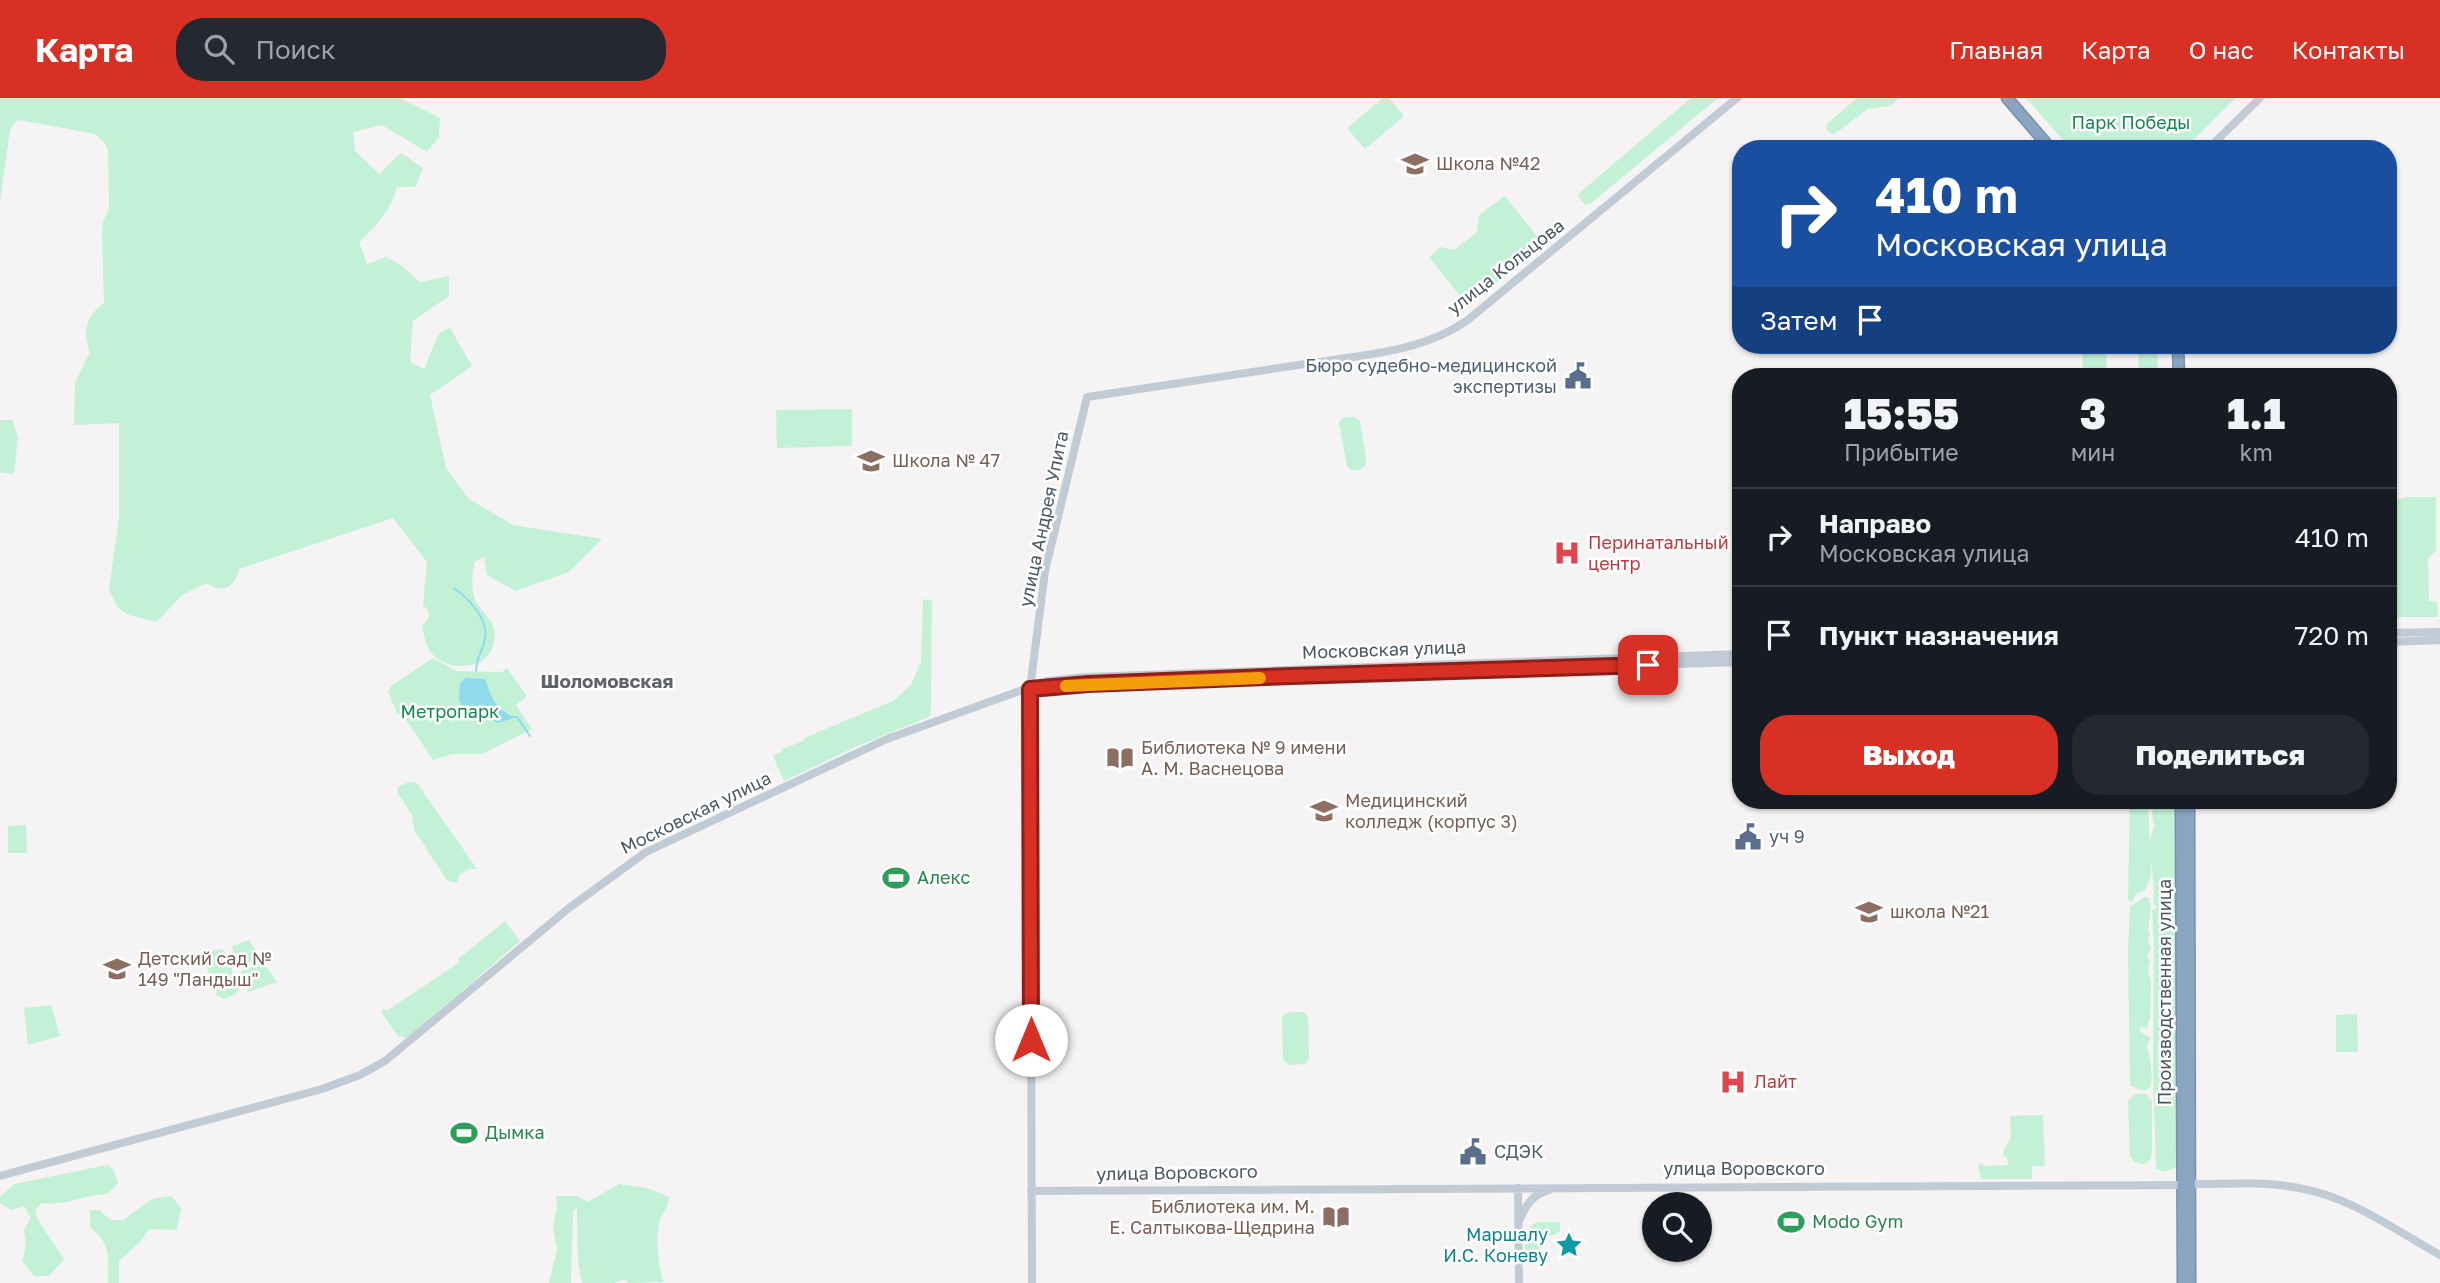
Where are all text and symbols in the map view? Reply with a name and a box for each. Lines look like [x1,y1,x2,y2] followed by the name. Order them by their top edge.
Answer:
[176,18,666,81] search box
[35,30,134,69] text: Карта
[200,30,238,68] icon: search
[256,34,336,65] text: Поиск
[1949,35,2043,64] text: Главная
[2081,35,2151,64] text: Карта
[2189,35,2254,64] text: О нас
[2292,35,2405,64] text: Контакты
[2072,111,2190,133] park label: Парк Победы
[1400,149,1430,179] school or university icon: Школа №42
[1436,152,1540,174] place label: Школа №42
[1875,165,2018,224] text: 410 m
[1760,168,1851,259] icon: right
[1443,214,1568,319] street label: улица Кольцова
[1875,225,2168,263] text: Московская улица
[1851,301,1889,339] icon: arrive
[1760,305,1837,336] text: Затем
[1305,354,1557,397] place label: Бюро судебно-медицинской экспертизы
[1563,361,1593,391] public building icon: Бюро судебно-медицинской экспертизы
[1844,388,1959,438] text: 15:55
[2080,388,2106,438] text: 3
[2227,388,2285,438] text: 1.1
[1014,429,1072,609] street label: улица Андрея Упита
[1844,438,1959,466] text: Прибытие
[2071,438,2115,466] text: мин
[2239,438,2273,466] text: km
[856,446,886,476] school or university icon: Школа № 47
[892,449,1000,471] place label: Школа № 47
[1819,508,1931,539] text: Направо
[1760,518,1798,556] icon: right
[2295,522,2369,553] text: 410 m
[1588,531,1729,574] place label: Перинатальный центр
[1552,538,1582,568] hospital icon: Перинатальный центр
[1819,539,2029,567] text: Московская улица
[1760,616,1798,654] icon: arrive
[1819,620,2059,651] text: Пункт назначения
[2295,620,2369,651] text: 720 m
[1301,635,1467,663] street label: Московская улица
[1618,635,1678,695] pin
[1629,646,1667,684] icon: arrive
[541,669,673,692] district label: Шоломовская
[401,700,499,722] park label: Метропарк
[1760,715,2058,795] button: Выход
[2072,715,2369,795] button: Поделиться
[1141,736,1346,779] place label: Библиотека № 9 имени А. М. Васнецова
[1105,743,1135,773] library icon: Библиотека № 9 имени А. М. Васнецова
[617,766,774,858] street label: Московская улица
[1345,789,1518,832] place label: Медицинский колледж (корпус 3)
[1309,796,1339,826] school or university icon: Медицинский колледж (корпус 3)
[1733,822,1763,852] public building icon: уч 9
[1769,825,1805,847] place label: уч 9
[881,863,911,893] sports icon: Алекс
[917,866,970,888] place label: Алекс
[2153,879,2175,1105] street label: Производственная улица
[1854,897,1884,927] school or university icon: школа №21
[1890,900,1990,922] place label: школа №21
[138,947,272,990] place label: Детский сад № 149 "Ландыш"
[102,954,132,984] school or university icon: Детский сад № 149 "Ландыш"
[994,1003,1068,1077] position arrow
[1718,1067,1748,1097] hospital icon: Лайт
[1754,1070,1797,1092] place label: Лайт
[449,1118,479,1148] sports icon: Дымка
[485,1121,545,1143] place label: Дымка
[1458,1137,1488,1167] public building icon: СДЭК
[1494,1140,1544,1162] place label: СДЭК
[1663,1157,1825,1179] street label: улица Воровского
[1096,1160,1258,1184] street label: улица Воровского
[1642,1192,1712,1262] map controls
[1642,1192,1712,1262] button: search
[1109,1195,1315,1238] place label: Библиотека им. М. Е. Салтыкова-Щедрина
[1321,1202,1351,1232] library icon: Библиотека им. М. Е. Салтыкова-Щедрина
[1776,1207,1806,1237] sports icon: Modo Gym
[1812,1210,1903,1232] place label: Modo Gym
[1443,1223,1548,1266] place label: Маршалу И.С. Коневу
[1554,1230,1584,1260] place icon: Маршалу И.С. Коневу

